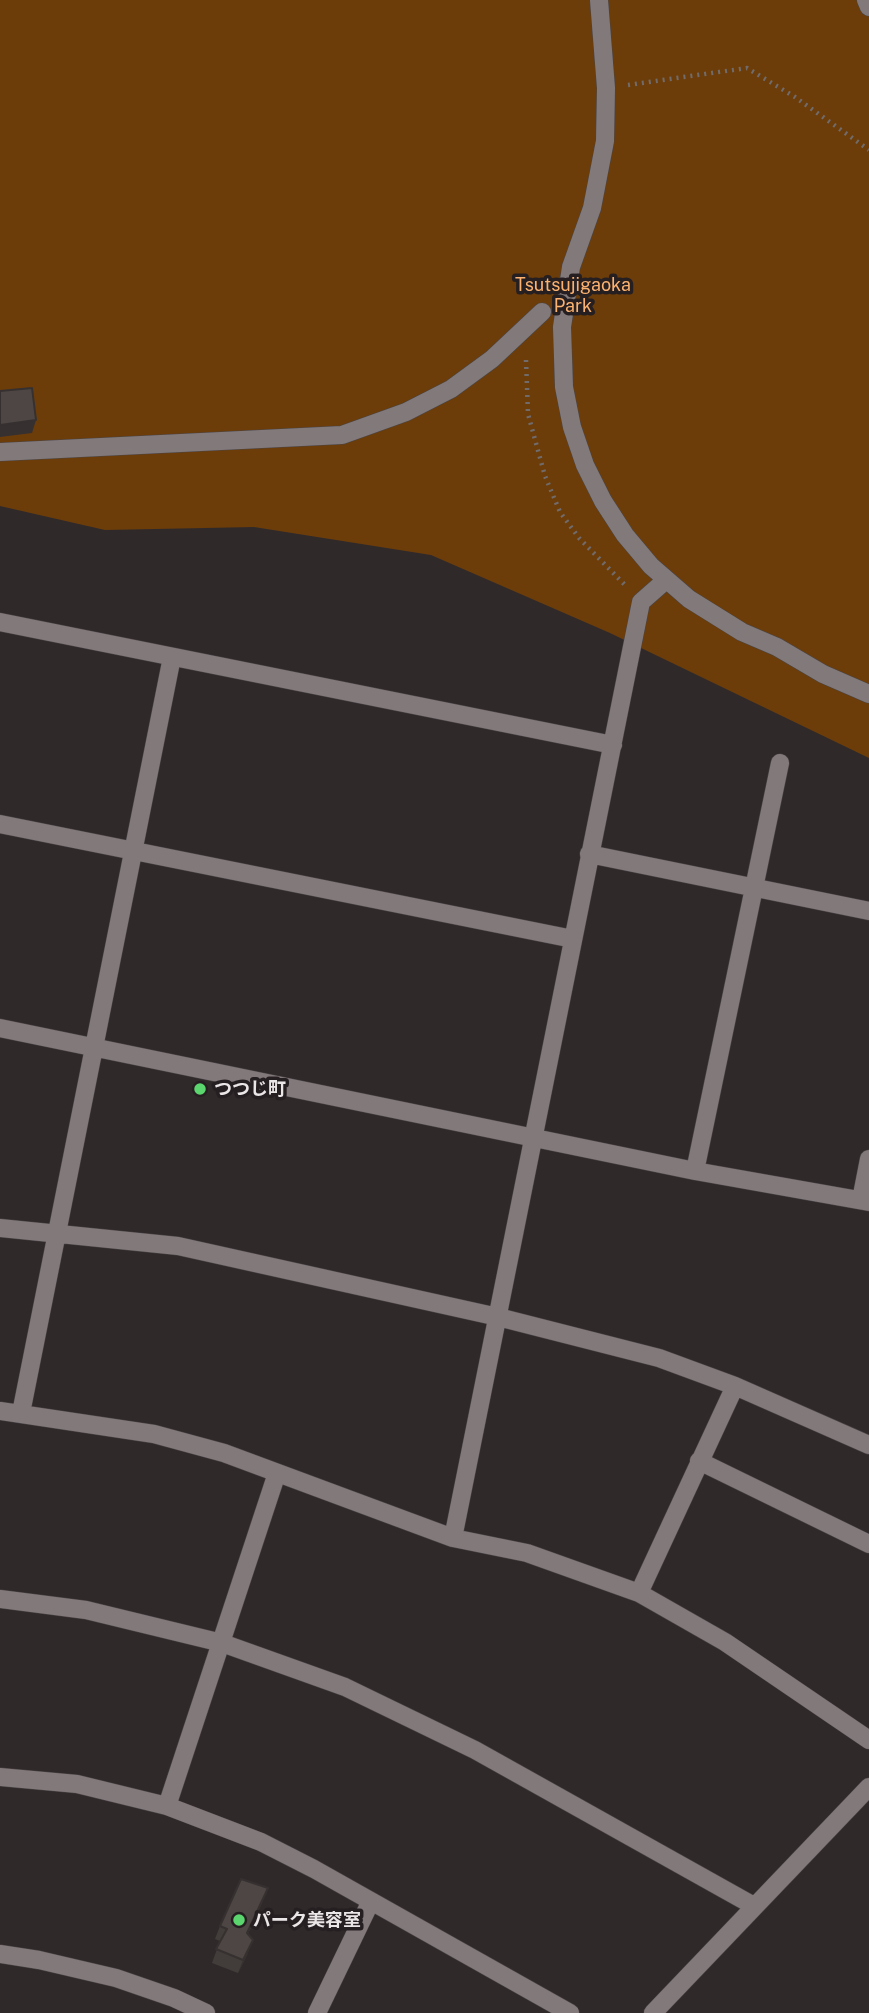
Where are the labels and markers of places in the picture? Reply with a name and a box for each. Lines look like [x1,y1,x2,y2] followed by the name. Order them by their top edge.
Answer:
[214,1078,286,1100] place label: つつじ町
[192,1081,208,1097] marker: つつじ町
[253,1909,361,1931] place label: パーク美容室
[231,1912,247,1928] marker: パーク美容室

